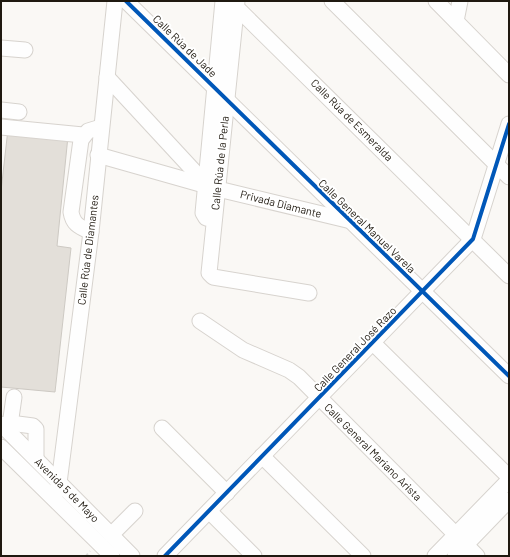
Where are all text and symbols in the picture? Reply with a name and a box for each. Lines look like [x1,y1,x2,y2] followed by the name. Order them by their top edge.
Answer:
[151,12,220,79] street label: Calle Rúa de Jade
[309,76,396,163] street label: Calle Rúa de Esmeralda
[208,115,231,211] street label: Calle Rúa de la Perla
[316,176,418,275] street label: Calle General Manuel Varela
[239,187,323,220] street label: Privada Diamante
[74,194,101,306] street label: Calle Rúa de Diamantes
[311,304,399,394] street label: Calle General José Razo
[322,400,425,503] street label: Calle General Mariano Arista
[32,455,102,525] street label: Avenida 5 de Mayo

